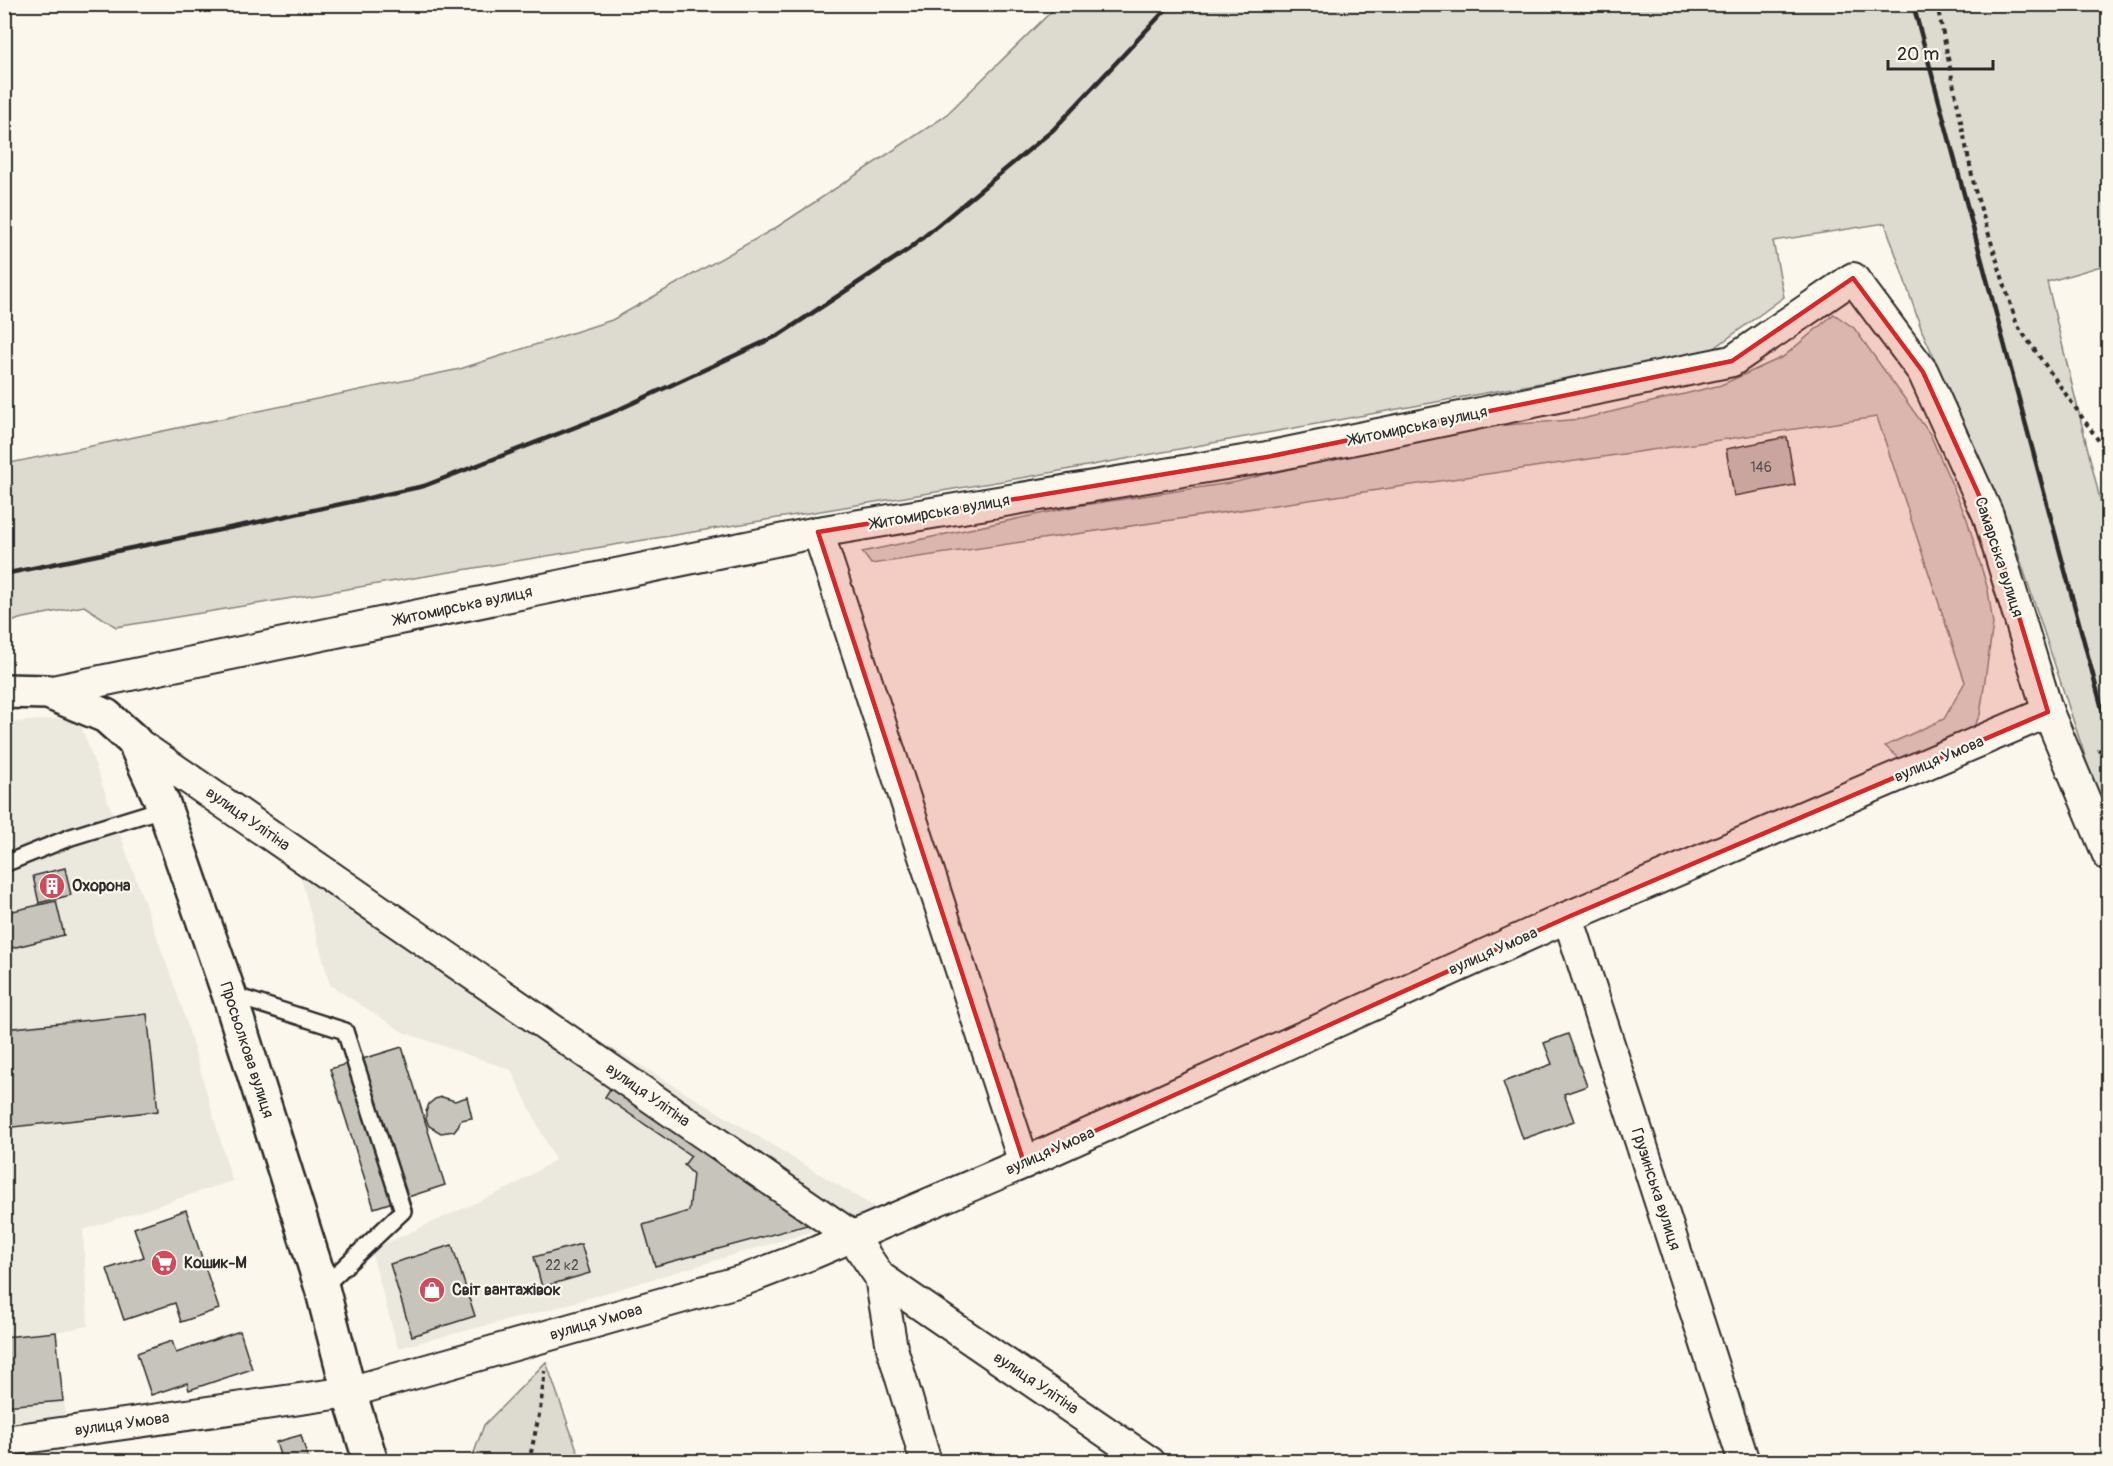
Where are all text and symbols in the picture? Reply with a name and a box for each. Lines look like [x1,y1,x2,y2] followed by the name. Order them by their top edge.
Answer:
[1888,33,1993,71] scale bar
[1897,43,1939,66] text: 20 m
[1344,402,1489,451] street label: Житомирська вулиця
[1750,459,1772,476] house number: 146
[866,490,1011,535] street label: Житомирська вулиця
[1970,494,2028,620] street label: Самарська вулиця
[389,582,534,631] street label: Житомирська вулиця
[1891,731,1987,787] street label: вулиця Умова
[202,783,294,855] street label: вулиця Улітіна
[37,871,67,901] building icon: Охорона
[72,876,131,896] place label: Охорона
[1445,922,1541,980] street label: вулиця Умова
[216,980,278,1120] street label: Просьолкова вулиця
[602,1059,694,1131] street label: вулиця Улітіна
[1002,1122,1098,1180] street label: вулиця Умова
[1627,1125,1685,1253] street label: Грузинська вулиця
[149,1248,179,1278] supermarket icon: Кошик-М
[184,1253,247,1273] place label: Кошик-М
[545,1257,579,1274] house number: 22 к2
[417,1275,447,1305] shop icon: Світ вантажівок
[452,1280,561,1300] place label: Світ вантажівок
[547,1299,645,1345] street label: вулиця Умова
[990,1347,1082,1419] street label: вулиця Улітіна
[73,1407,171,1441] street label: вулиця Умова

